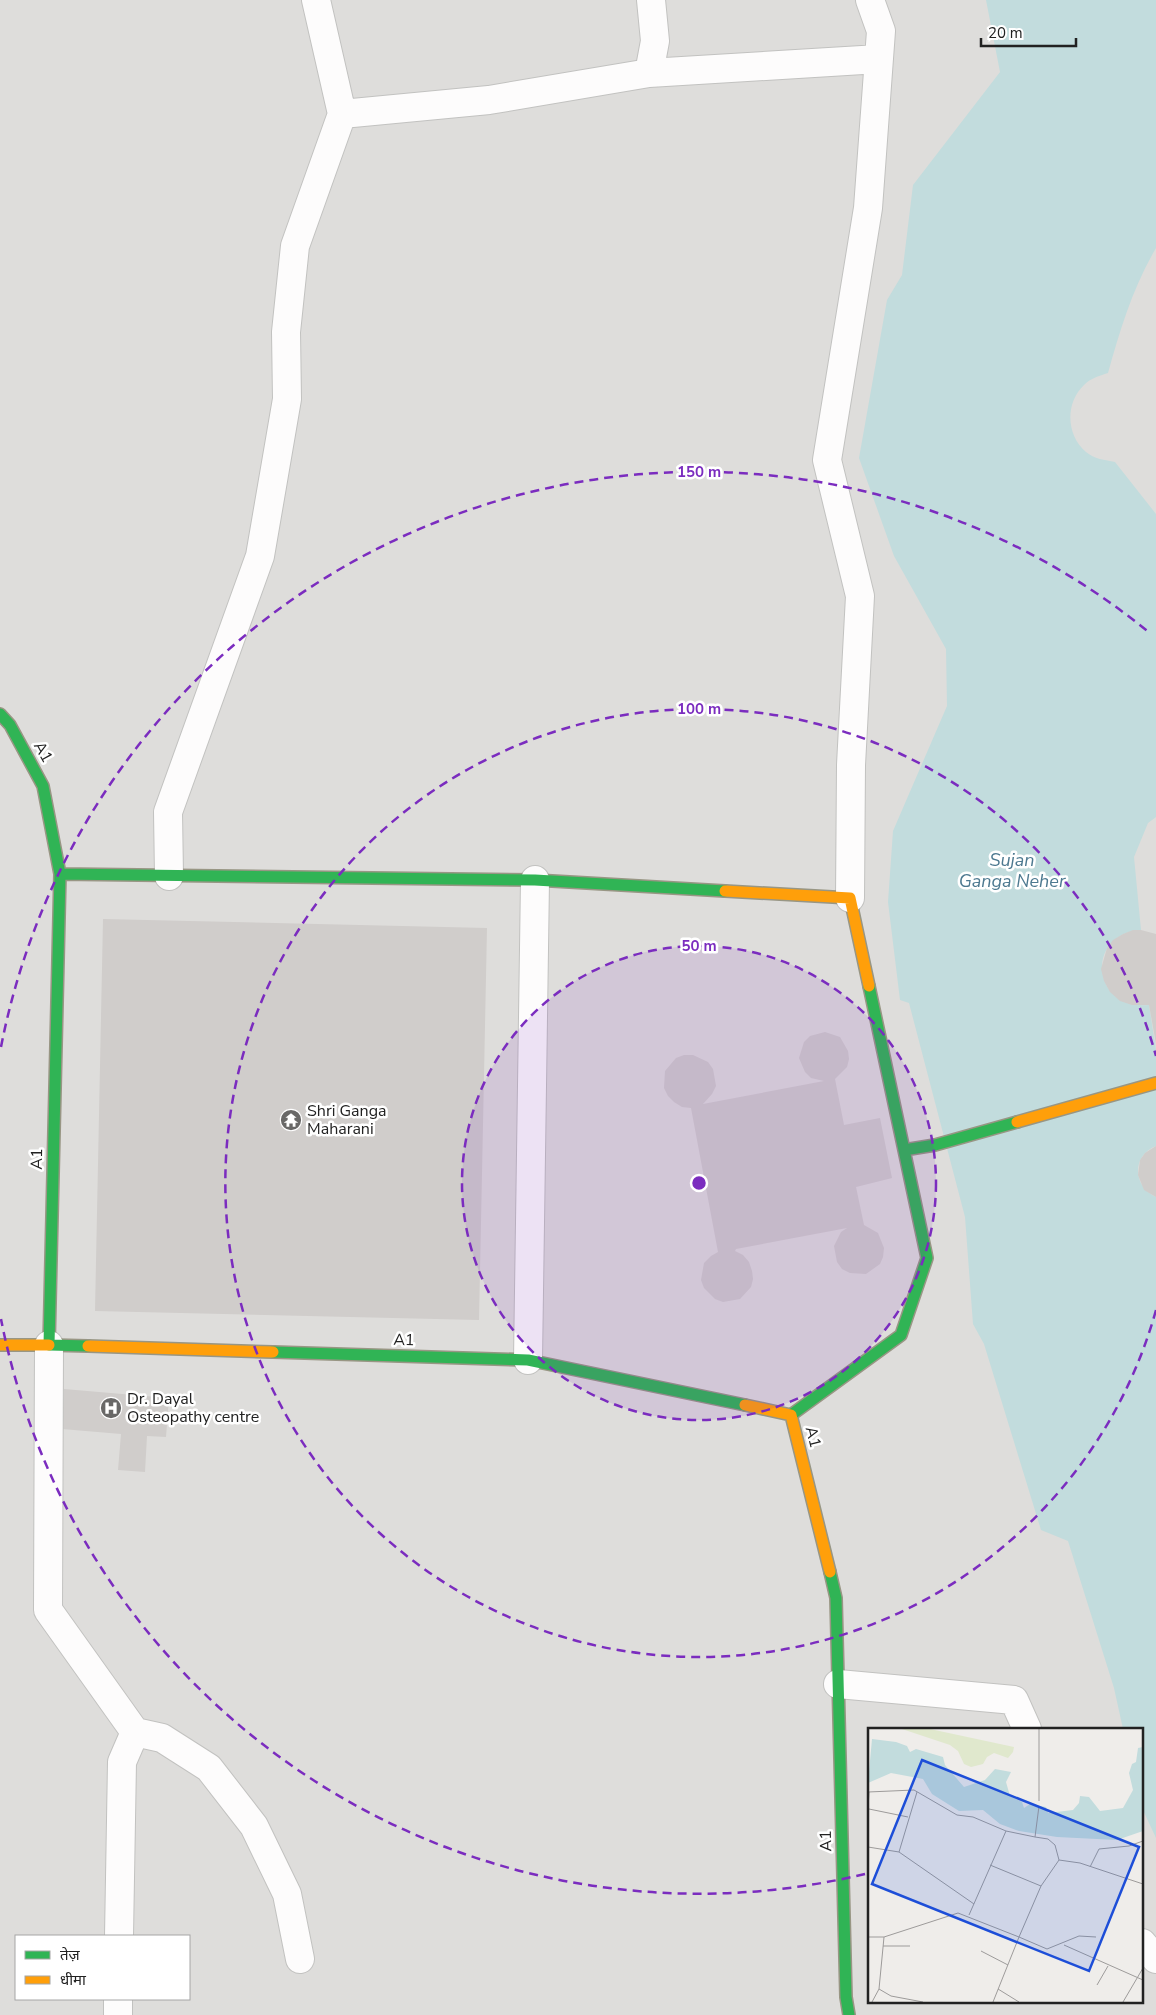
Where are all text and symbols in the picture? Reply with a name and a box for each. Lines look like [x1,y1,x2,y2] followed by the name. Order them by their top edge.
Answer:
[981,15,1076,47] scale bar
[988,23,1023,43] text: 20 m
[677,462,721,482] text: 150 m
[677,699,721,719] text: 100 m
[28,737,58,767] street label: A1
[959,848,1066,893] water label: Sujan Ganga Neher
[681,936,717,956] text: 50 m
[307,1100,387,1140] place label: Shri Ganga Maharani
[279,1108,303,1132] temple icon: Shri Ganga Maharani
[26,1148,48,1170] street label: A1
[690,1174,708,1192] centre of rings
[393,1329,415,1351] street label: A1
[127,1388,259,1428] place label: Dr. Dayal Osteopathy centre
[99,1396,123,1420] hospital icon: Dr. Dayal Osteopathy centre
[800,1424,826,1450] street label: A1
[868,1728,1144,2002] inset map
[815,1830,837,1852] street label: A1
[15,1935,190,2000] legend
[60,1945,81,1965] text: तेज़
[60,1970,87,1990] text: धीमा

